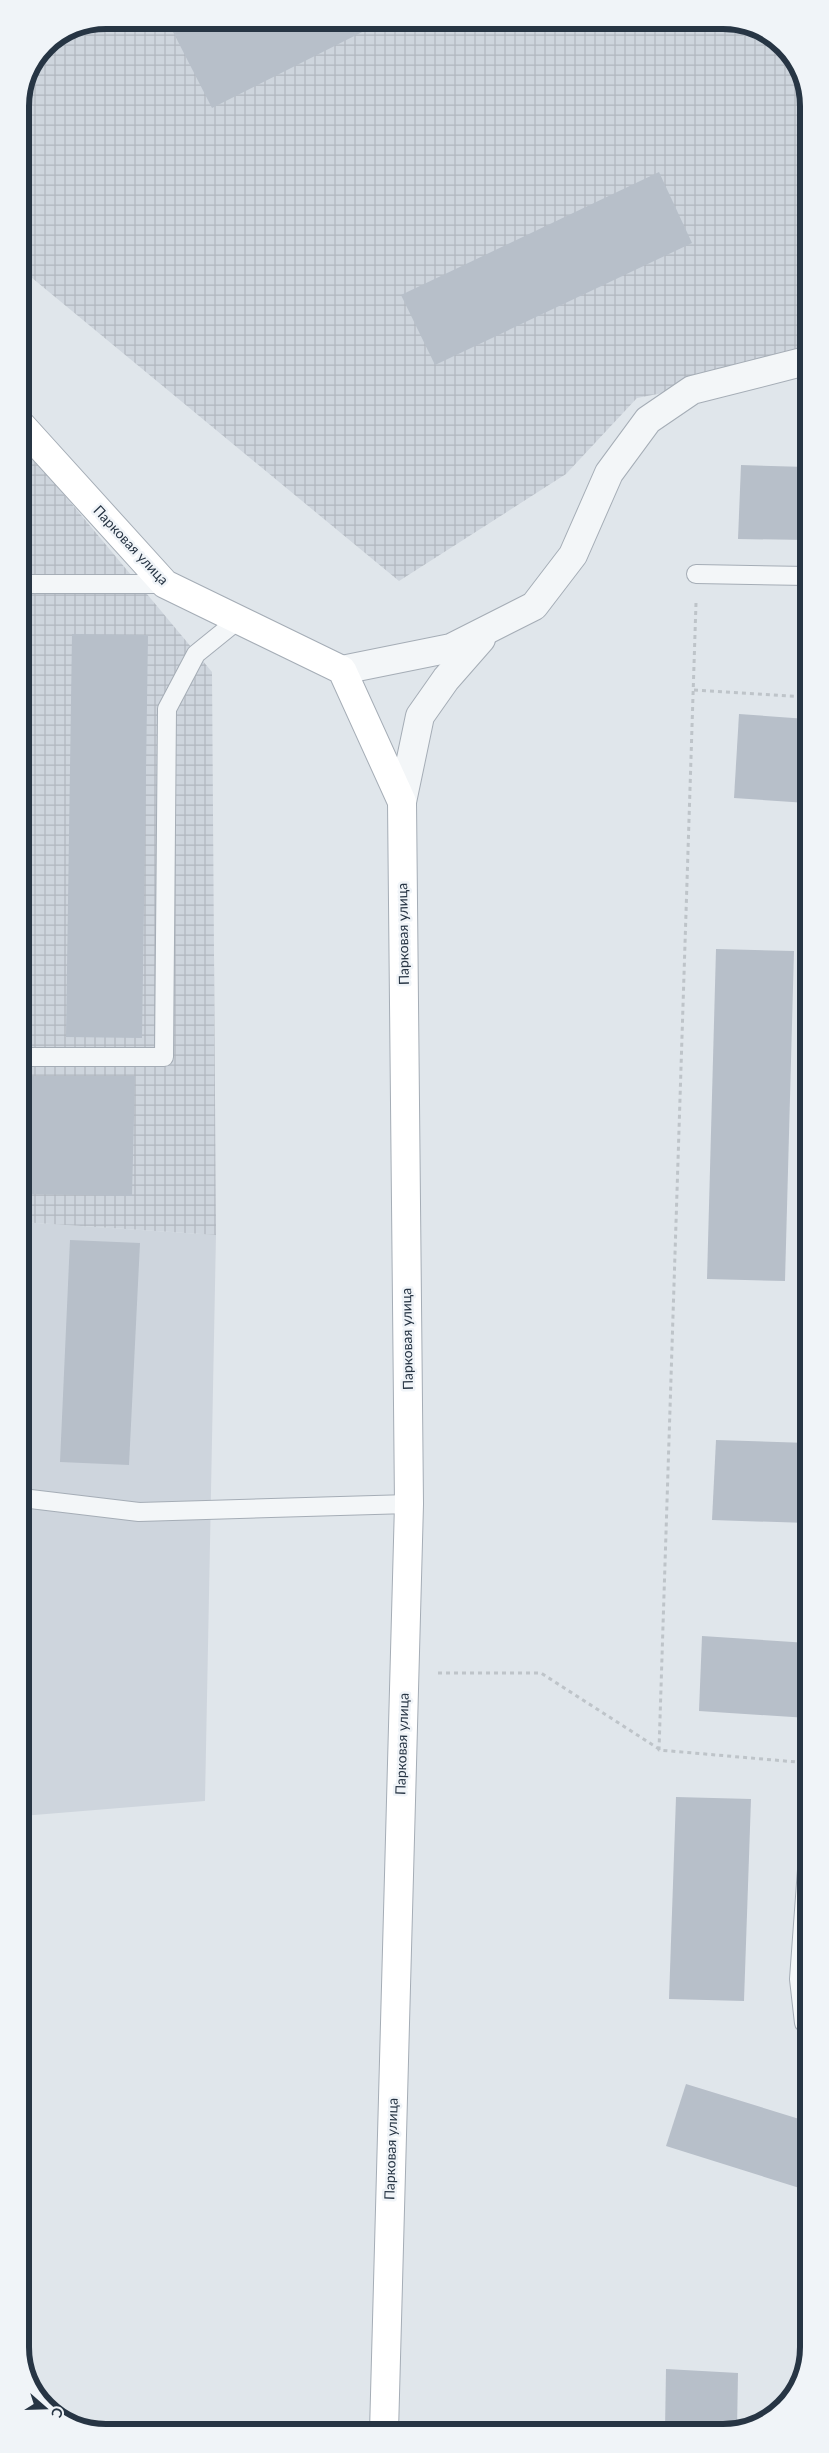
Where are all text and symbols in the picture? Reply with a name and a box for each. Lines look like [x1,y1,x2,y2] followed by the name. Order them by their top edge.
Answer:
[90,501,173,588] street label: Парковая улица
[393,883,412,985] street label: Парковая улица
[397,1288,416,1390] street label: Парковая улица
[391,1692,412,1795] street label: Парковая улица
[380,2097,401,2200] street label: Парковая улица
[20,2383,70,2433] north arrow
[48,2405,67,2421] text: С

